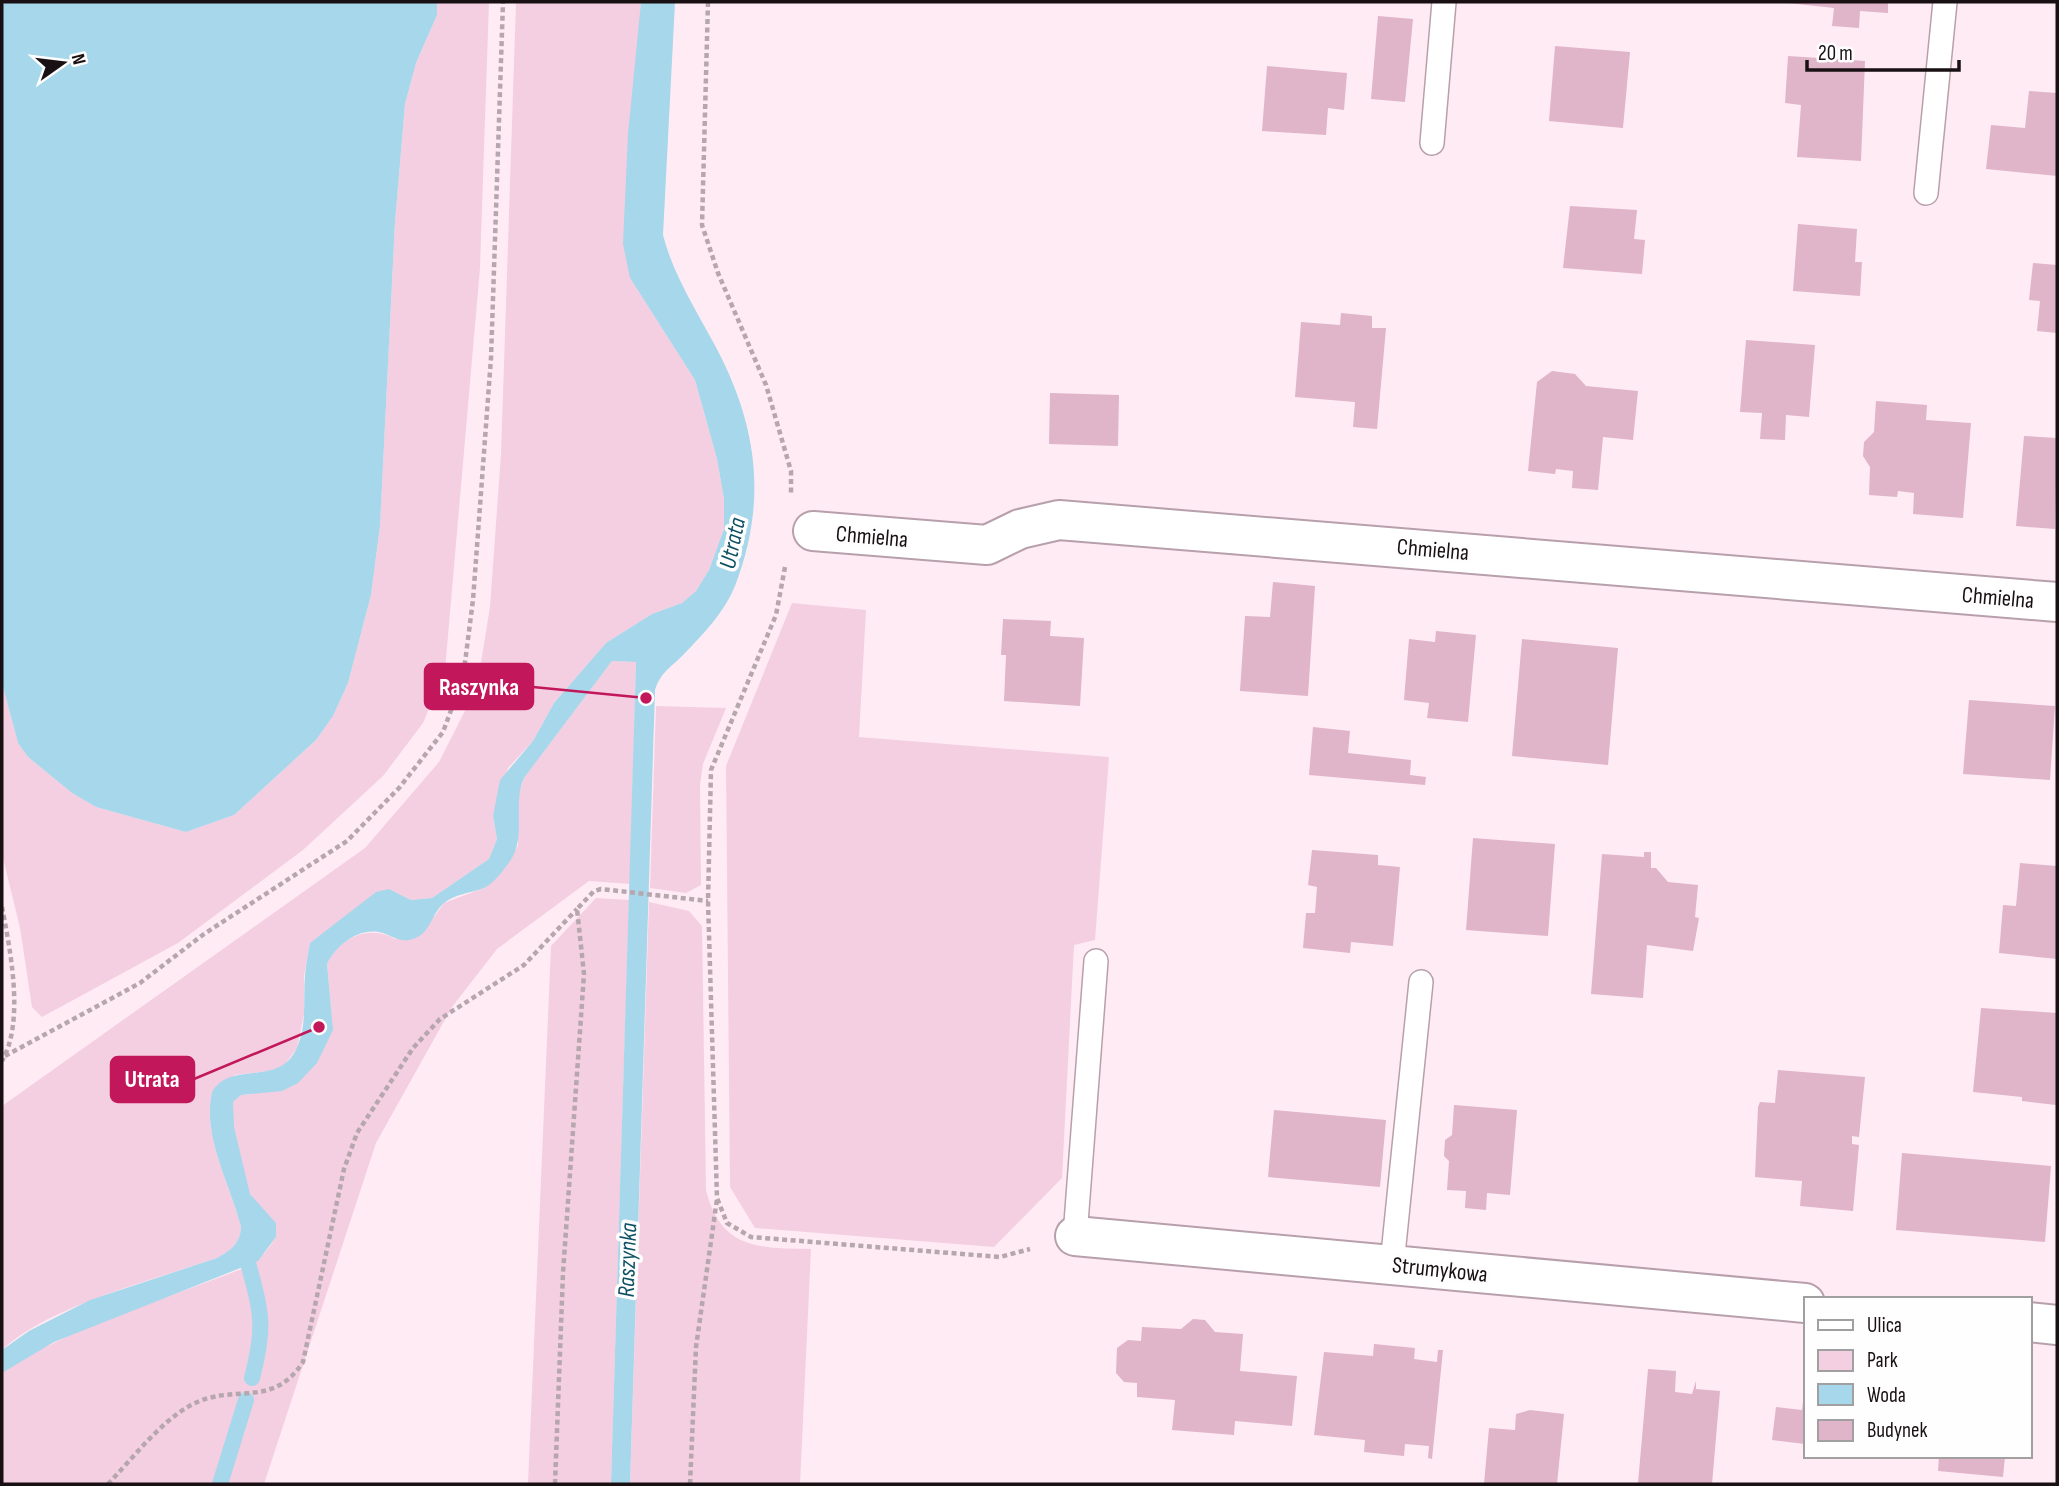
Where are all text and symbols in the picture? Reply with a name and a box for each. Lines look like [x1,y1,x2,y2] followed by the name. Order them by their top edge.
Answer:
[28,28,98,98] north arrow
[1807,28,1959,72] scale bar
[1818,41,1853,66] text: 20 m
[66,52,90,67] text: N
[713,515,752,571] water label: Utrata
[835,520,909,554] street label: Chmielna
[1396,533,1470,567] street label: Chmielna
[1961,581,2035,615] street label: Chmielna
[425,664,533,709] callout: Raszynka
[439,673,519,702] text: Raszynka
[111,1057,194,1102] callout: Utrata
[124,1065,180,1094] text: Utrata
[612,1222,643,1298] water label: Raszynka
[1391,1251,1489,1289] street label: Strumykowa
[1804,1297,2031,1458] legend
[1867,1313,1902,1338] text: Ulica
[1867,1348,1898,1373] text: Park
[1867,1383,1906,1408] text: Woda
[1867,1418,1927,1443] text: Budynek

